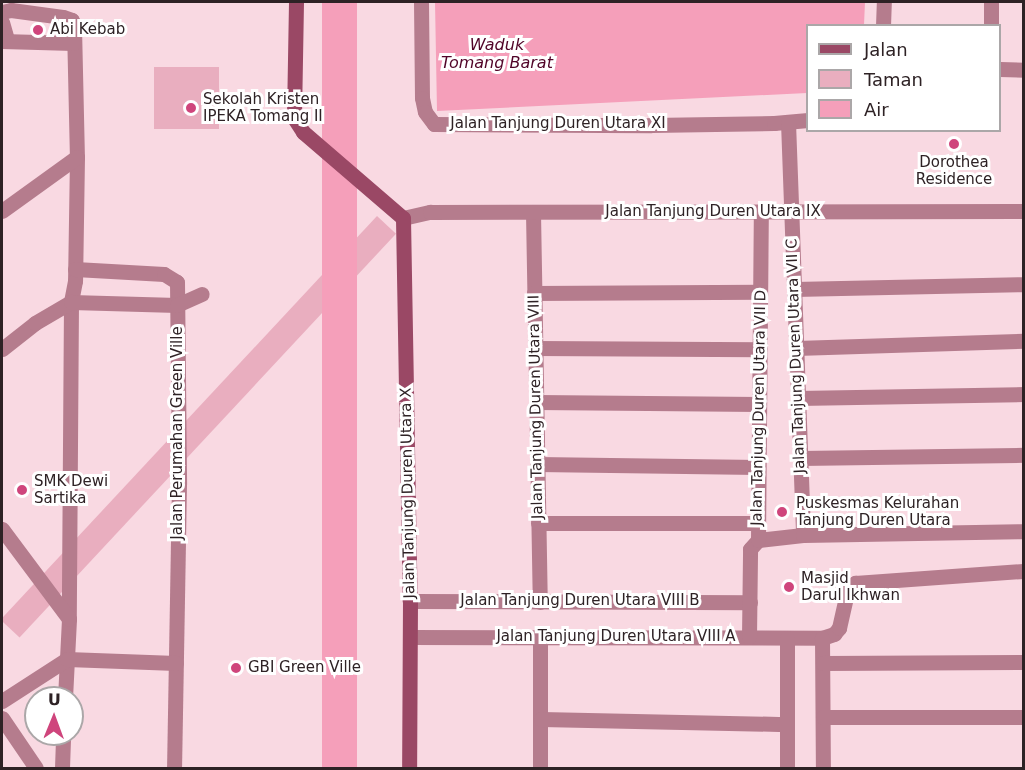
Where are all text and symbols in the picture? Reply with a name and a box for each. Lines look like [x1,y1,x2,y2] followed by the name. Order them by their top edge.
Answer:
[50,21,125,39] place label: Abi Kebab
[31,23,45,37] marker: Abi Kebab
[806,24,1001,132] legend
[441,35,553,73] water label: Waduk Tomang Barat
[864,39,908,60] text: Jalan
[864,69,923,90] text: Taman
[203,90,323,125] place label: Sekolah Kristen IPEKA Tomang II
[864,99,889,120] text: Air
[184,101,198,115] marker: Sekolah Kristen IPEKA Tomang II
[450,115,666,133] street label: Jalan Tanjung Duren Utara XI
[947,137,961,151] marker: Dorothea Residence
[916,153,992,188] place label: Dorothea Residence
[605,203,821,221] street label: Jalan Tanjung Duren Utara IX
[783,238,809,474] street label: Jalan Tanjung Duren Utara VII C
[748,290,770,526] street label: Jalan Tanjung Duren Utara VII D
[525,295,547,519] street label: Jalan Tanjung Duren Utara VIII
[169,326,187,540] street label: Jalan Perumahan Green Ville
[397,387,419,599] street label: Jalan Tanjung Duren Utara X
[34,472,108,507] place label: SMK Dewi Sartika
[15,483,29,497] marker: SMK Dewi Sartika
[796,494,959,529] place label: Puskesmas Kelurahan Tanjung Duren Utara
[773,503,791,521] marker: Puskesmas Kelurahan Tanjung Duren Utara
[801,569,900,604] place label: Masjid Darul Ikhwan
[782,580,796,594] marker: Masjid Darul Ikhwan
[460,592,700,610] street label: Jalan Tanjung Duren Utara VIII B
[496,628,736,646] street label: Jalan Tanjung Duren Utara VIII A
[248,659,361,677] place label: GBI Green Ville
[229,661,243,675] marker: GBI Green Ville
[24,686,84,746] north arrow
[48,690,61,709] text: U

